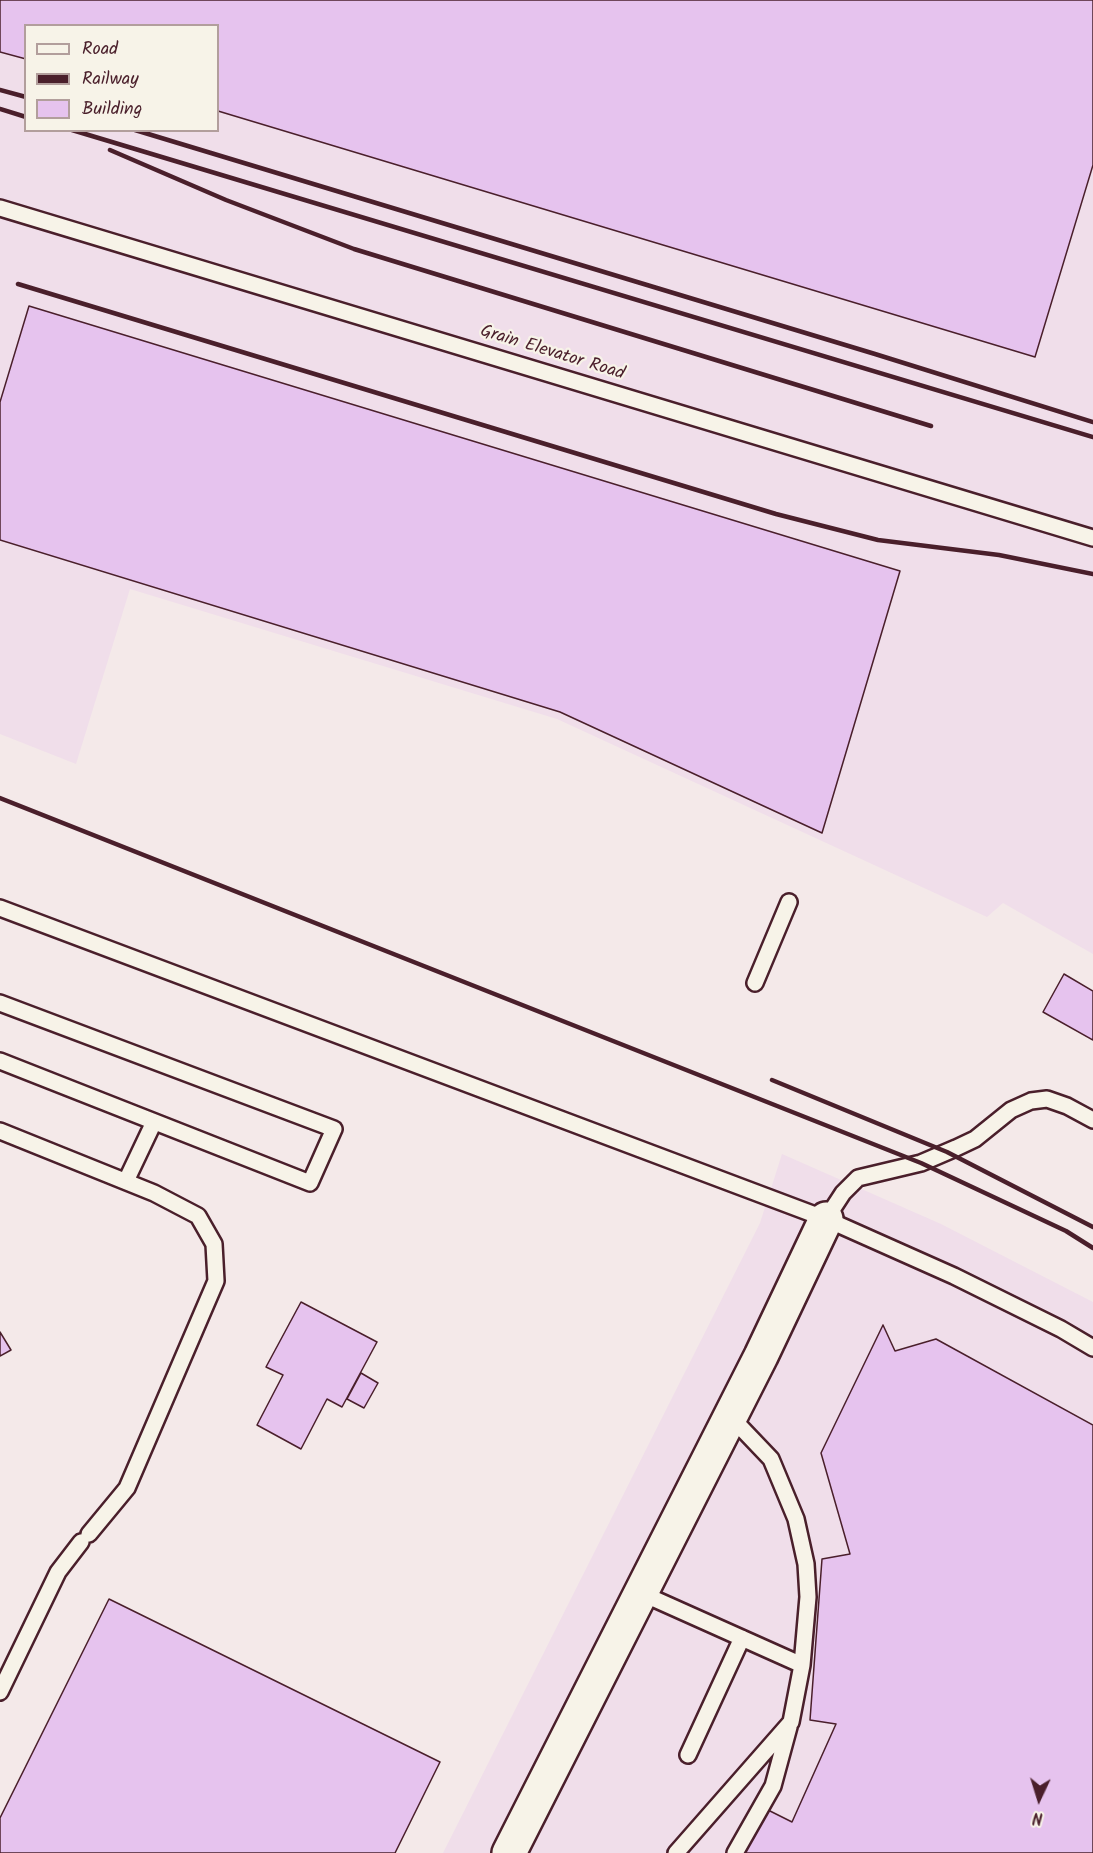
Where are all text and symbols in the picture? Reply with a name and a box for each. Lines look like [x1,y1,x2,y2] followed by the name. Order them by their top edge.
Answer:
[24,24,219,132] legend
[82,35,118,64] text: Road
[82,65,139,94] text: Railway
[82,95,142,124] text: Building
[477,322,627,386] street label: Grain Elevator Road
[1009,1769,1069,1829] north arrow
[1032,1805,1044,1830] text: N

